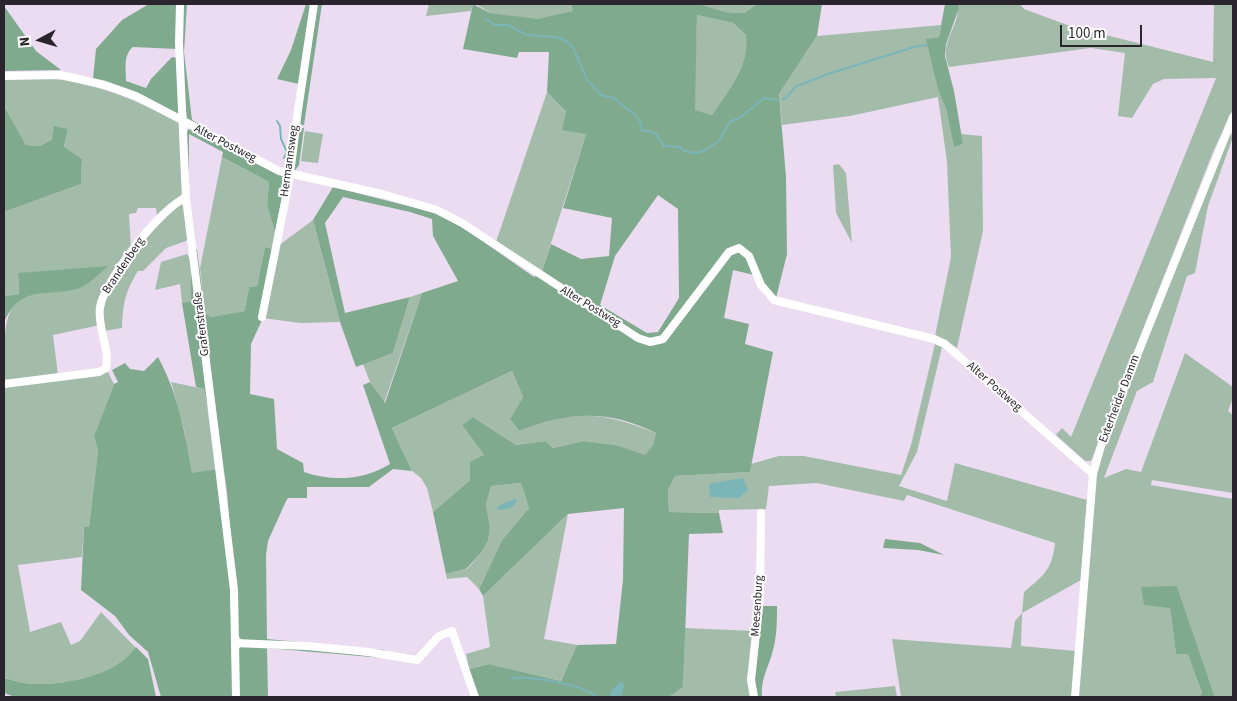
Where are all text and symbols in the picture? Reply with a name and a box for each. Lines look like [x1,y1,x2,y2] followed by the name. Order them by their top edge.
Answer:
[15,15,65,65] north arrow
[1062,15,1144,47] scale bar
[1068,23,1106,44] text: 100 m
[15,36,36,47] text: N
[191,122,259,166] street label: Alter Postweg
[278,124,302,198] street label: Hermannsweg
[100,235,148,297] street label: Brandenberg
[557,283,623,331] street label: Alter Postweg
[191,291,213,357] street label: Grafenstraße
[1097,353,1143,445] street label: Exterheider Damm
[964,359,1024,415] street label: Alter Postweg
[749,575,767,637] street label: Meesenburg

